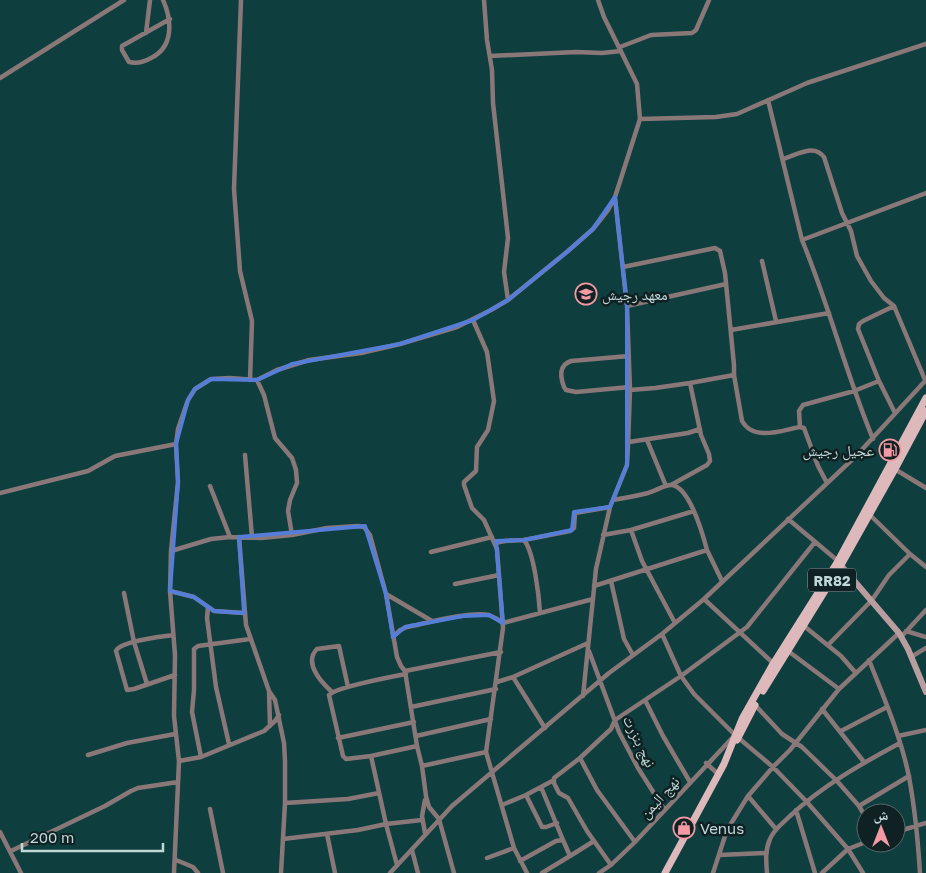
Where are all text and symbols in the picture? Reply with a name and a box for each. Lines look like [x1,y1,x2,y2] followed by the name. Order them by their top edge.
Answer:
[574,282,598,306] school or university icon: معهد رجيش
[602,285,668,305] place label: معهد رجيش
[878,438,902,462] fuel station icon: عجيل رجيش
[802,441,874,461] place label: عجيل رجيش
[808,568,856,592] road number: RR82
[618,712,660,771] street label: نهج بنزرت
[635,772,684,823] street label: نهج اليمن
[856,803,906,853] north arrow
[874,806,889,824] text: ش
[672,816,696,840] shop icon: Venus
[700,819,744,837] place label: Venus
[22,820,164,852] scale bar
[30,828,74,846] text: 200 m

